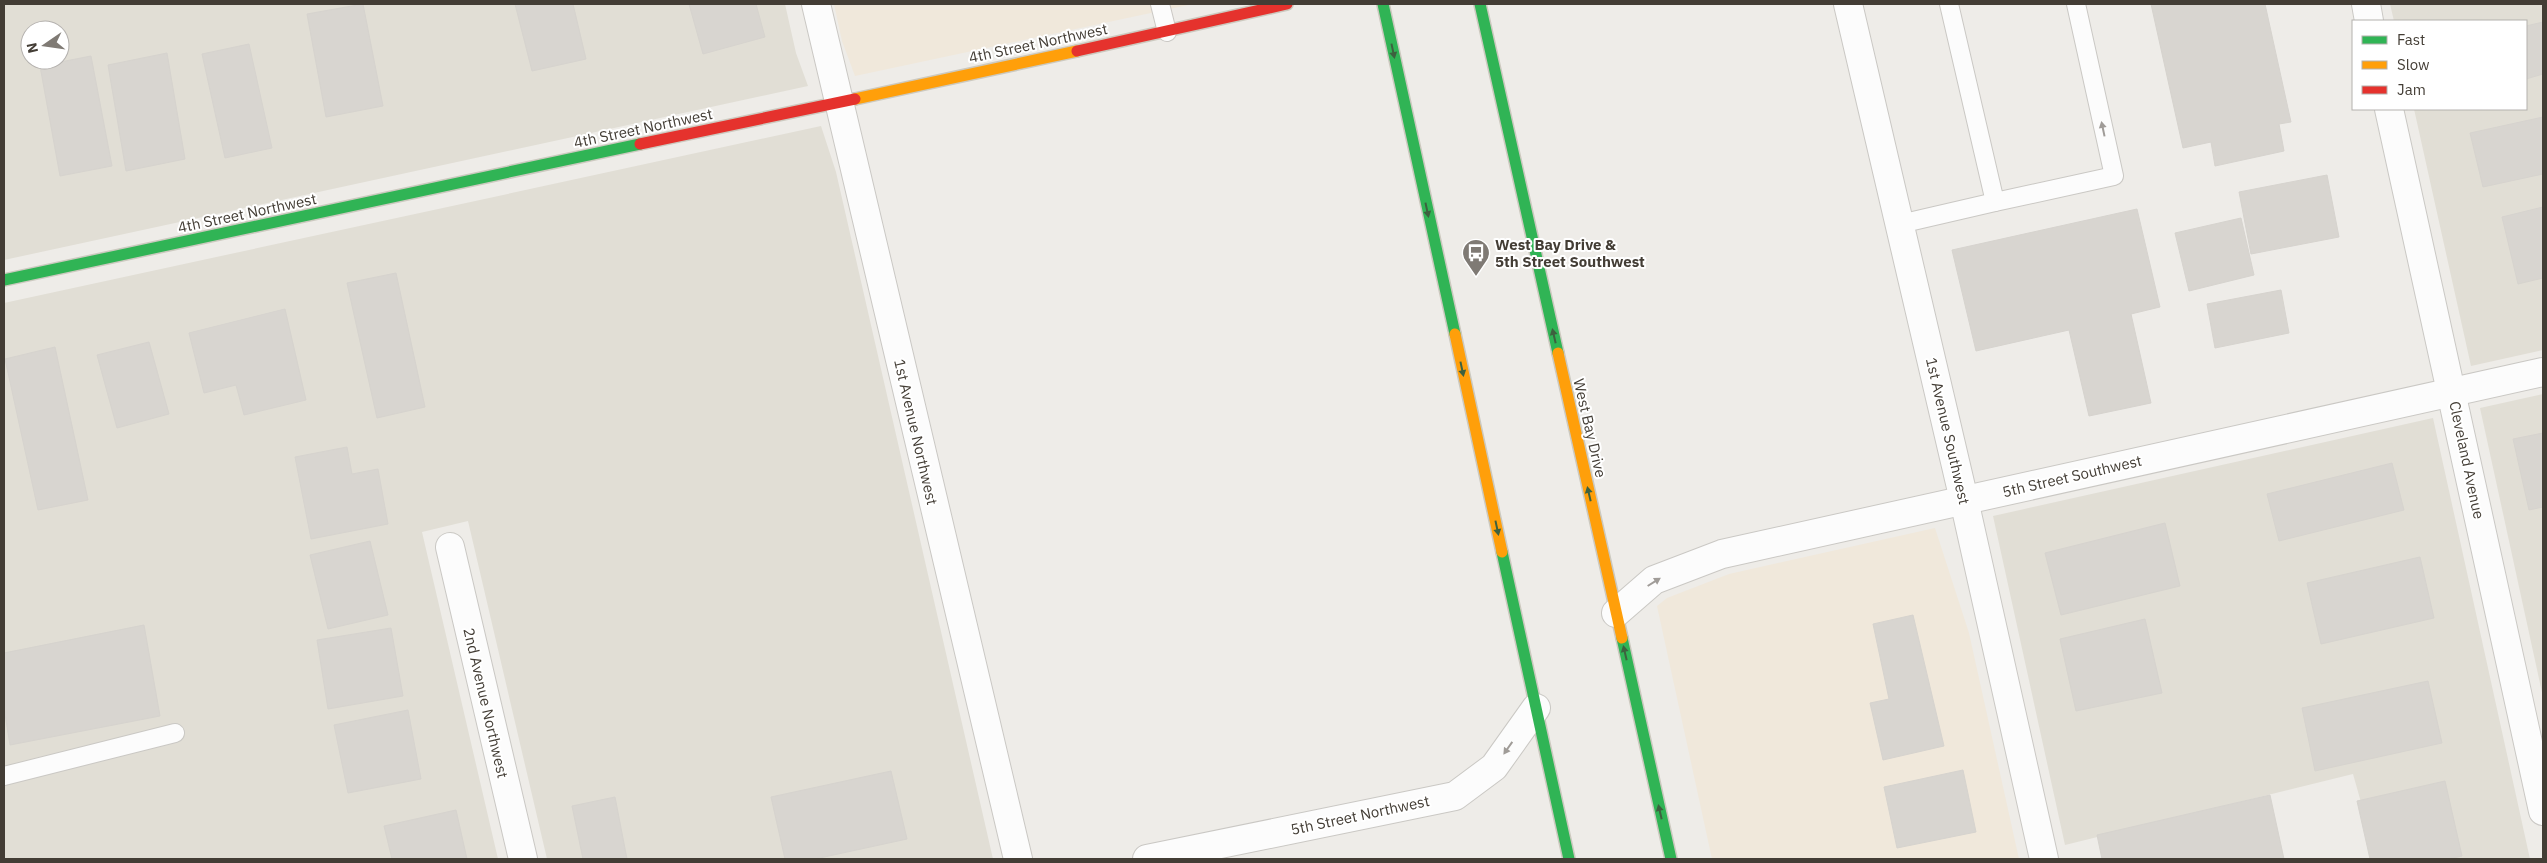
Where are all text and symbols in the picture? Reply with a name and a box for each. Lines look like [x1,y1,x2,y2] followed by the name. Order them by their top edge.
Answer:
[967,19,1109,67] street label: 4th Street Northwest
[20,20,70,70] north arrow
[2352,20,2527,110] legend
[2397,30,2425,49] text: Fast
[22,41,42,55] text: N
[1389,44,1397,59] one-way arrow
[2397,55,2430,74] text: Slow
[2397,80,2426,99] text: Jam
[572,104,714,152] street label: 4th Street Northwest
[2099,121,2107,136] one-way arrow
[176,189,318,237] street label: 4th Street Northwest
[1424,203,1432,219] one-way arrow
[1495,235,1645,271] place label: West Bay Drive & 5th Street Southwest
[1461,238,1491,277] bus stop icon: West Bay Drive & 5th Street Southwest
[1550,328,1558,343] one-way arrow
[1922,356,1974,506] street label: 1st Avenue Southwest
[890,357,942,507] street label: 1st Avenue Northwest
[1458,361,1466,377] one-way arrow
[1569,377,1611,479] street label: West Bay Drive
[2445,399,2489,521] street label: Cleveland Avenue
[2000,451,2144,501] street label: 5th Street Southwest
[1585,486,1593,502] one-way arrow
[1493,520,1501,536] one-way arrow
[1647,578,1660,587] one-way arrow
[459,626,513,780] street label: 2nd Avenue Northwest
[1621,646,1629,661] one-way arrow
[1503,741,1513,754] one-way arrow
[1289,791,1431,839] street label: 5th Street Northwest
[1656,804,1664,819] one-way arrow

